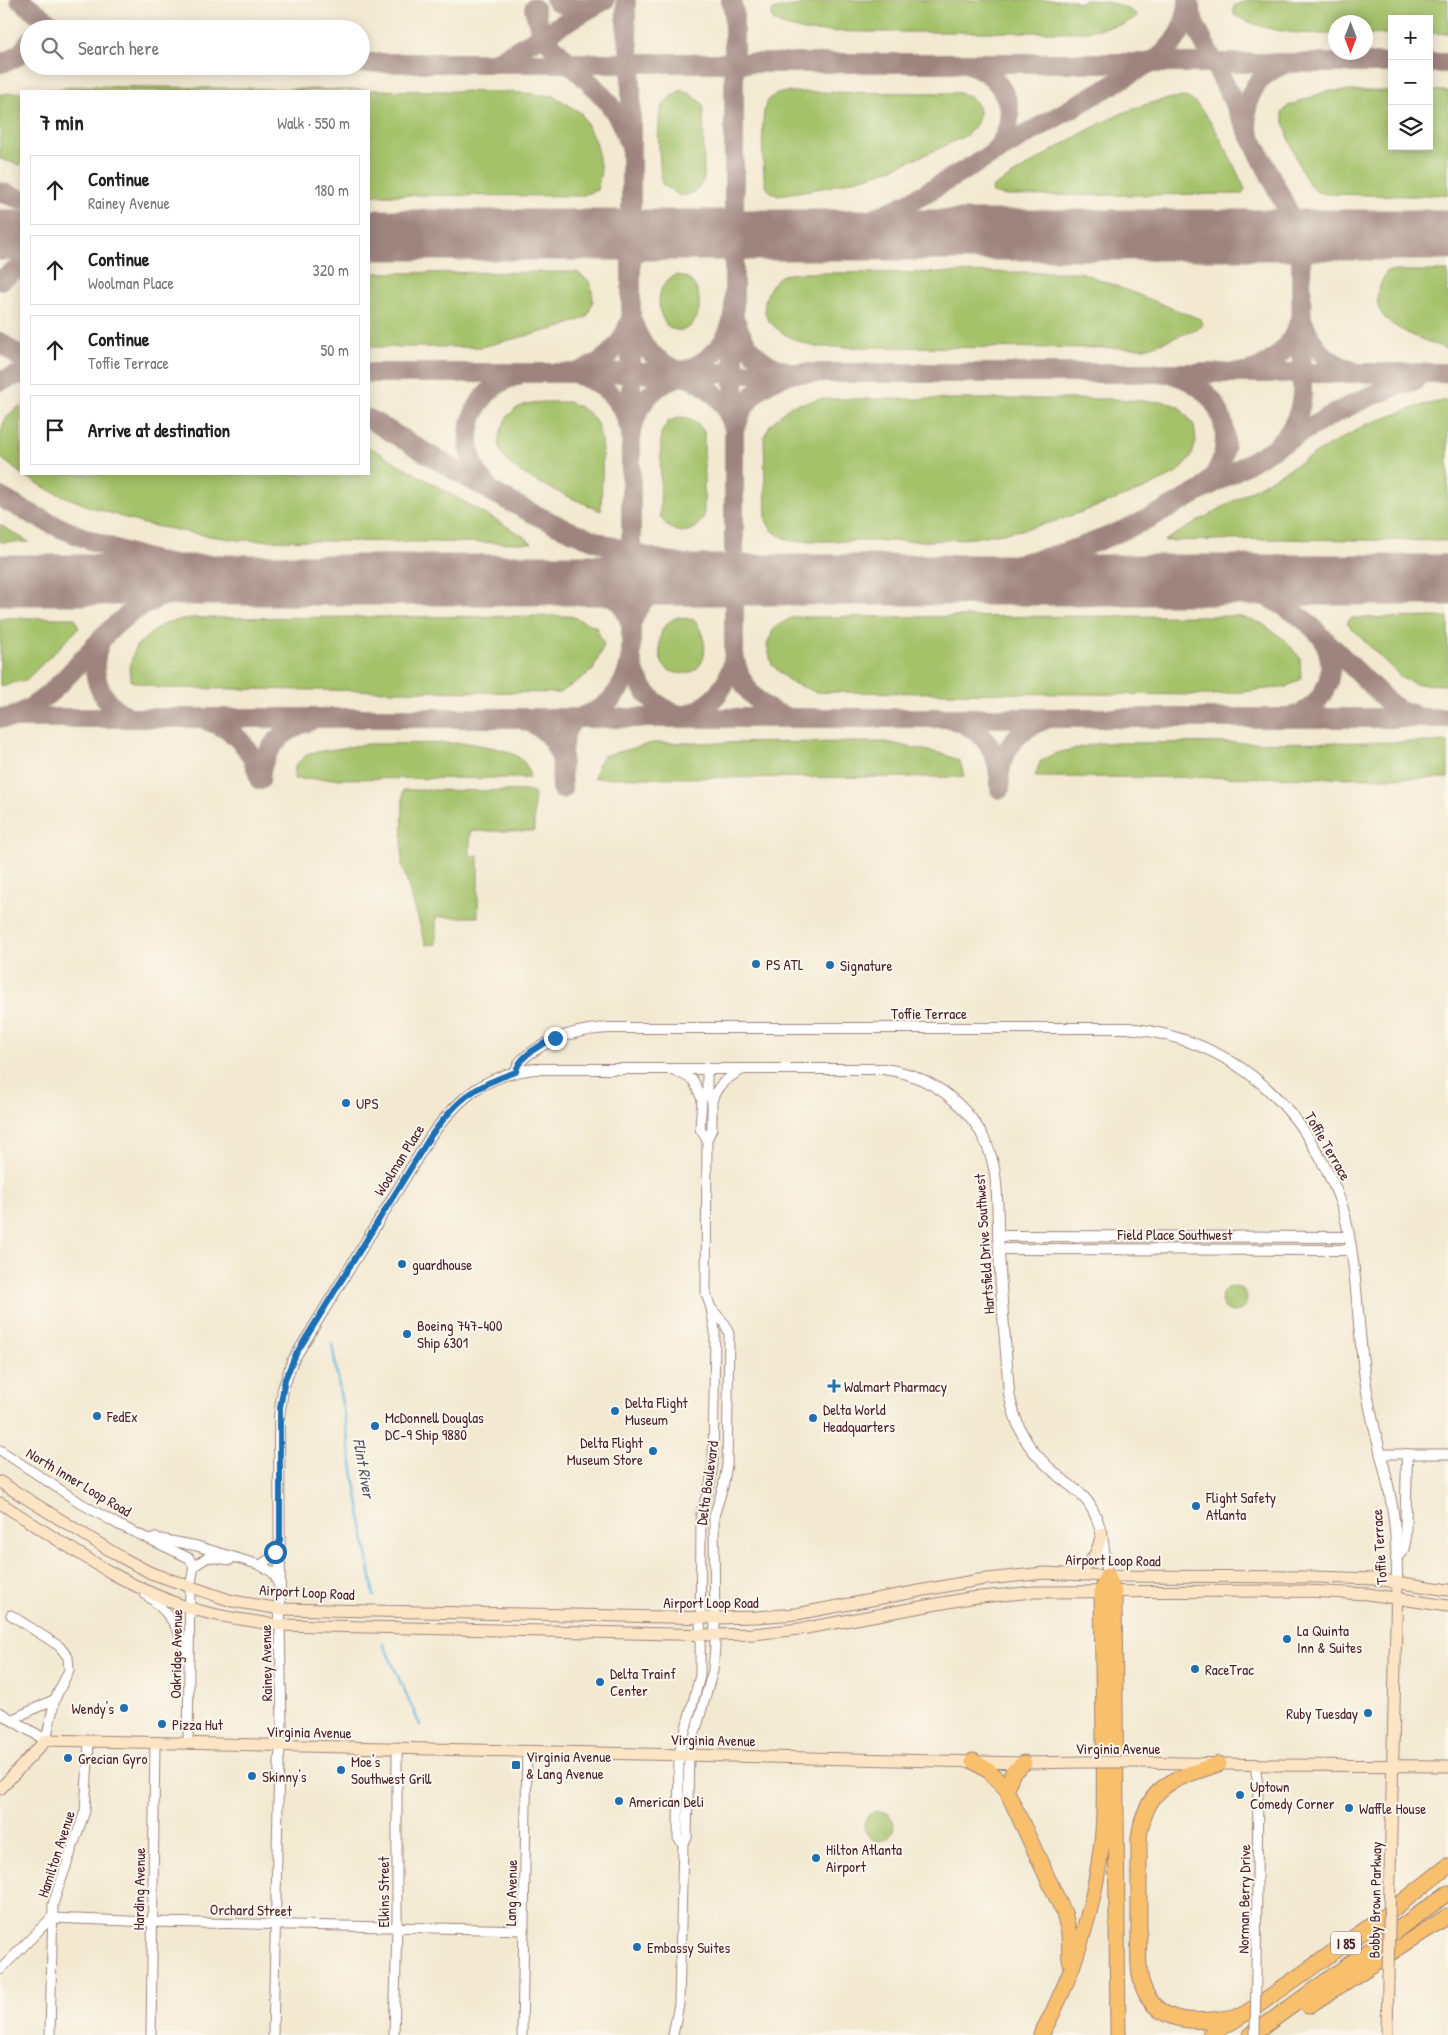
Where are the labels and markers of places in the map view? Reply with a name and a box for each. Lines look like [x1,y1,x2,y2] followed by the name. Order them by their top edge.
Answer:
[766,954,804,975] place label: PS ATL
[840,955,893,976] place label: Signature
[750,958,762,970] marker: PS ATL
[824,959,836,971] marker: Signature
[356,1093,378,1114] place label: UPS
[340,1097,352,1109] marker: UPS
[412,1254,472,1275] place label: guardhouse
[396,1258,408,1270] marker: guardhouse
[417,1315,503,1353] place label: Boeing 747-400 Ship 6301
[401,1328,413,1340] marker: Boeing 747-400 Ship 6301
[844,1376,947,1397] place label: Walmart Pharmacy
[828,1380,840,1392] marker: Walmart Pharmacy
[625,1392,689,1430] place label: Delta Flight Museum
[823,1399,895,1437] place label: Delta World Headquarters
[609,1405,621,1417] marker: Delta Flight Museum
[106,1406,138,1427] place label: FedEx
[385,1407,484,1445] place label: McDonnell Douglas DC-9 Ship 9880
[91,1410,103,1422] marker: FedEx
[807,1412,819,1424] marker: Delta World Headquarters
[369,1420,381,1432] marker: McDonnell Douglas DC-9 Ship 9880
[567,1432,644,1470] place label: Delta Flight Museum Store
[647,1445,659,1457] marker: Delta Flight Museum Store
[1205,1487,1276,1525] place label: Flight Safety Atlanta
[1190,1500,1202,1512] marker: Flight Safety Atlanta
[1297,1620,1362,1658] place label: La Quinta Inn & Suites
[1281,1633,1293,1645] marker: La Quinta Inn & Suites
[1205,1659,1254,1680] place label: RaceTrac
[610,1663,676,1701] place label: Delta Trainf Center
[1189,1663,1201,1675] marker: RaceTrac
[594,1676,606,1688] marker: Delta Trainf Center
[72,1698,114,1719] place label: Wendy's
[118,1702,130,1714] marker: Wendy's
[1286,1703,1358,1724] place label: Ruby Tuesday
[1362,1707,1374,1719] marker: Ruby Tuesday
[172,1714,224,1735] place label: Pizza Hut
[156,1718,168,1730] marker: Pizza Hut
[526,1746,611,1784] place label: Virginia Avenue & Lang Avenue
[78,1748,148,1769] place label: Grecian Gyro
[351,1751,432,1789] place label: Moe's Southwest Grill
[62,1752,74,1764] marker: Grecian Gyro
[510,1759,522,1771] marker: Virginia Avenue & Lang Avenue
[335,1764,347,1776] marker: Moe's Southwest Grill
[262,1766,307,1787] place label: Skinny's
[246,1770,258,1782] marker: Skinny's
[1250,1776,1335,1814] place label: Uptown Comedy Corner
[1234,1789,1246,1801] marker: Uptown Comedy Corner
[629,1791,704,1812] place label: American Deli
[613,1795,625,1807] marker: American Deli
[1359,1798,1426,1819] place label: Waffle House
[1343,1802,1355,1814] marker: Waffle House
[826,1839,902,1877] place label: Hilton Atlanta Airport
[810,1852,822,1864] marker: Hilton Atlanta Airport
[647,1937,731,1958] place label: Embassy Suites
[631,1941,643,1953] marker: Embassy Suites

